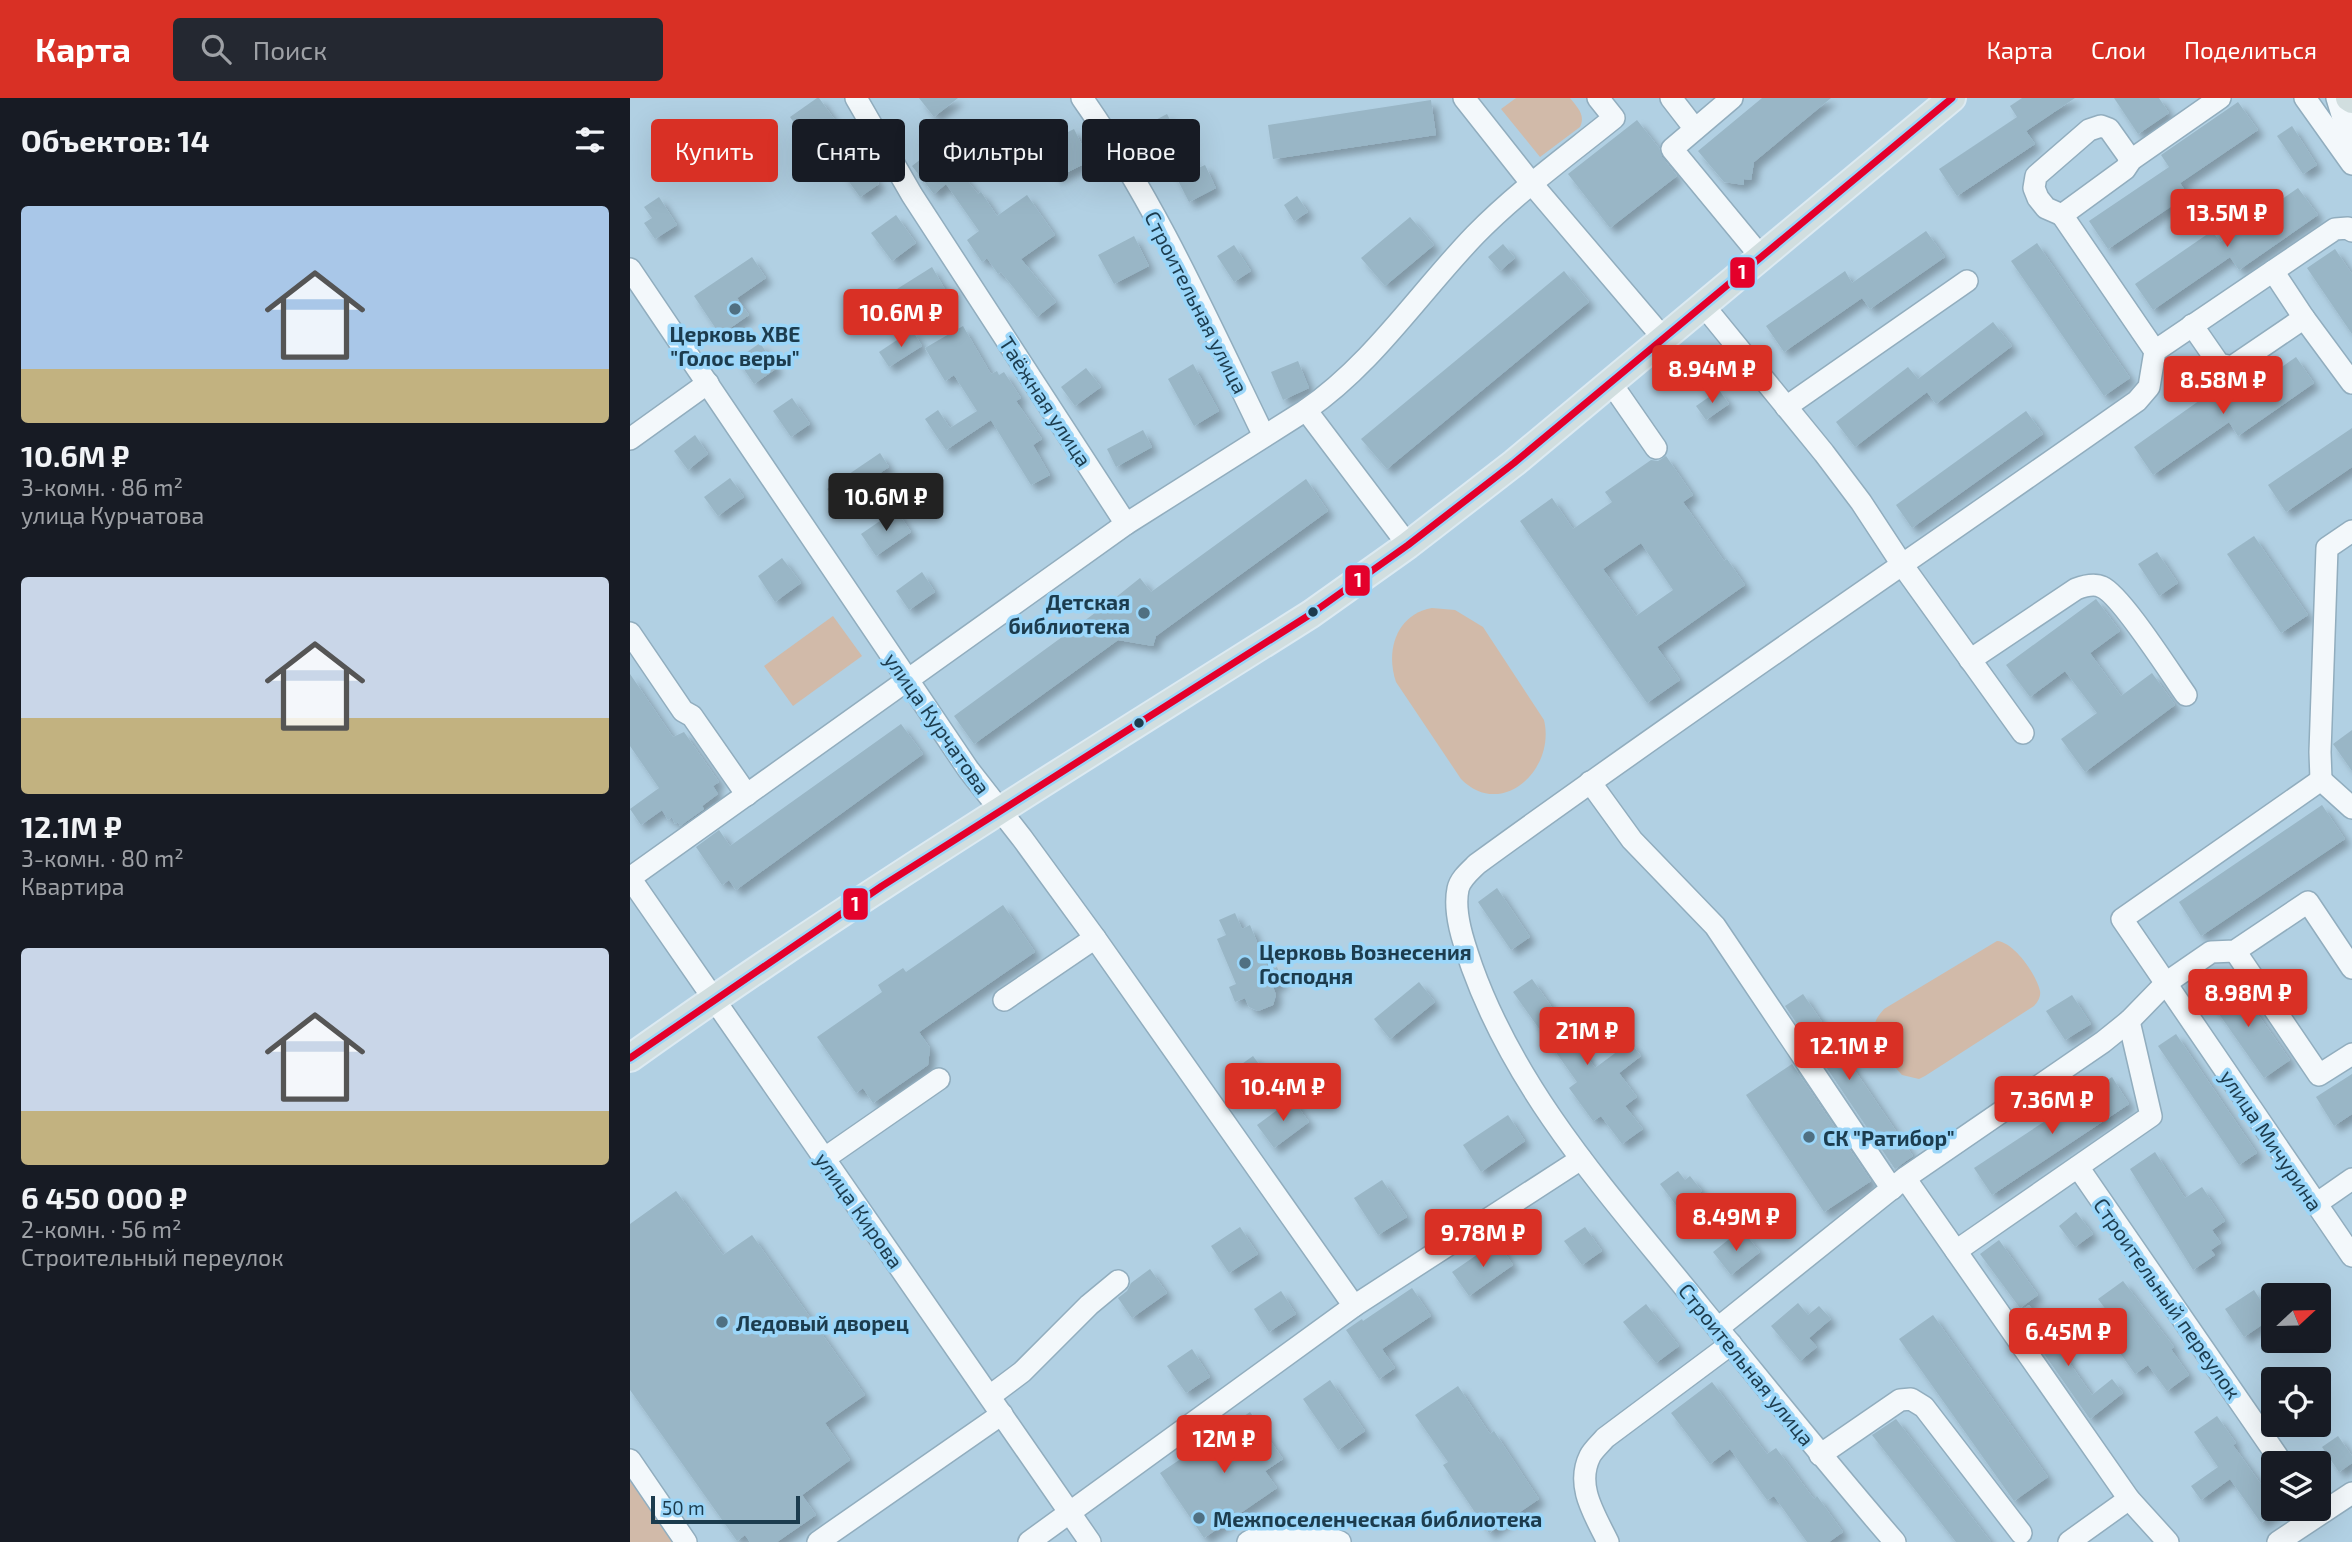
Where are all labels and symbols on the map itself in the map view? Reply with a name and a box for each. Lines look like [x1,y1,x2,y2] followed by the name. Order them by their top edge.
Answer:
[2162,190,2292,249] pin: 13.5M ₽
[1139,207,1254,398] street label: Строительная улица
[1729,256,1756,289] line badge: 1
[1738,260,1746,283] text: 1
[836,289,966,349] pin: 10.6M ₽
[727,301,743,317] marker: Церковь ХВЕ "Голос веры"
[670,321,800,370] place label: Церковь ХВЕ "Голос веры"
[994,331,1097,471] street label: Таёжная улица
[1647,345,1777,405] pin: 8.94M ₽
[2158,356,2288,416] pin: 8.58M ₽
[821,474,951,533] pin: 10.6M ₽
[1344,564,1371,597] line badge: 1
[1354,568,1362,591] text: 1
[1008,589,1130,638] place label: Детская библиотека
[1136,605,1152,621] marker: Детская библиотека
[1306,605,1320,619] unlabelled marker
[879,647,996,799] street label: улица Курчатова
[1132,716,1146,730] unlabelled marker
[842,887,869,921] line badge: 1
[851,892,859,915] text: 1
[1259,939,1472,988] place label: Церковь Вознесения Господня
[1237,955,1253,971] marker: Церковь Вознесения Господня
[2183,970,2313,1029] pin: 8.98M ₽
[1538,1007,1636,1067] pin: 21M ₽
[1784,1023,1914,1082] pin: 12.1M ₽
[1218,1063,1348,1123] pin: 10.4M ₽
[2215,1065,2328,1216] street label: улица Мичурина
[1987,1076,2117,1136] pin: 7.36M ₽
[1823,1125,1955,1150] place label: СК "Ратибор"
[1801,1129,1817,1145] marker: СК "Ратибор"
[810,1147,909,1273] street label: улица Кирова
[2088,1193,2247,1404] street label: Строительный переулок
[1671,1194,1801,1253] pin: 8.49M ₽
[1418,1210,1548,1269] pin: 9.78M ₽
[1673,1278,1820,1451] street label: Строительная улица
[2261,1283,2331,1353] north arrow
[2003,1308,2133,1368] pin: 6.45M ₽
[736,1310,909,1335] place label: Ледовый дворец
[714,1314,730,1330] marker: Ледовый дворец
[1175,1416,1273,1475] pin: 12M ₽
[651,1493,800,1525] scale bar
[1213,1506,1542,1531] place label: Межпоселенческая библиотека
[1191,1510,1207,1526] marker: Межпоселенческая библиотека

